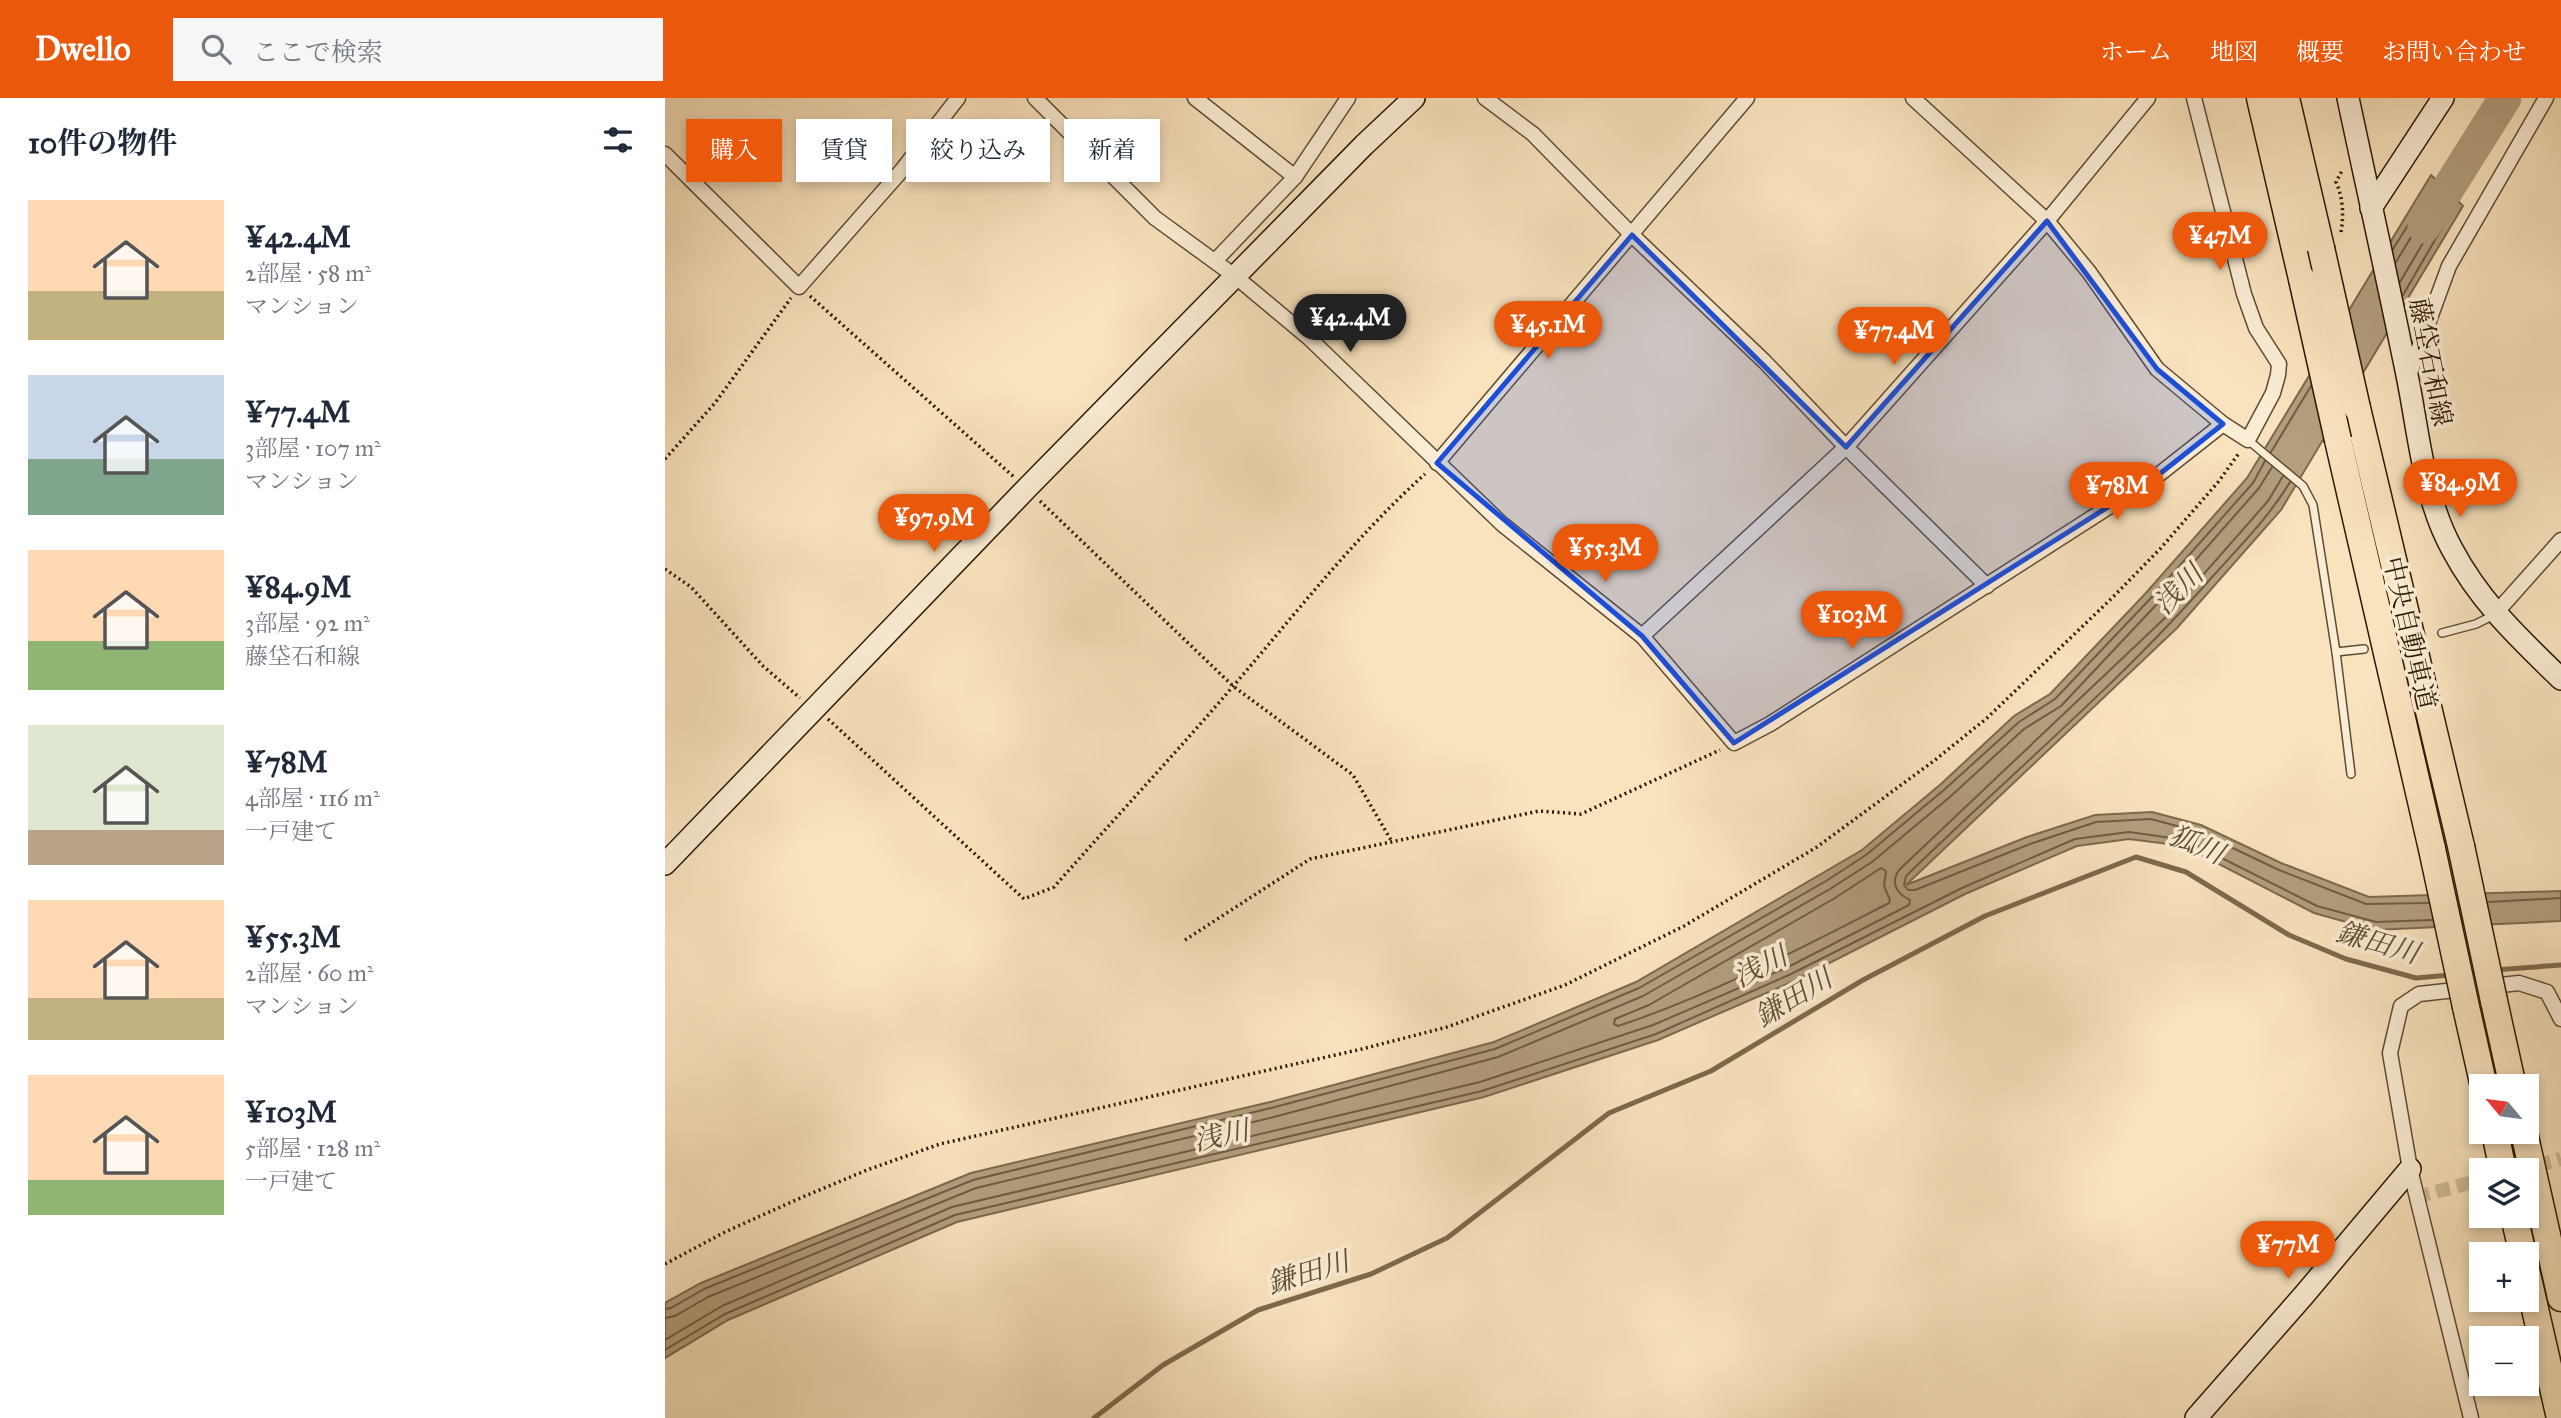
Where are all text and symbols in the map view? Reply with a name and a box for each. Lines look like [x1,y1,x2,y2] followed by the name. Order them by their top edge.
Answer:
[173,18,663,81] search box
[35,29,131,69] text: Dwello
[197,30,235,68] icon: search
[253,36,383,68] text: ここで検索
[2100,37,2172,67] text: ホーム
[2210,37,2258,67] text: 地図
[2296,37,2344,67] text: 概要
[2382,37,2526,67] text: お問い合わせ
[686,119,782,182] chip: 購入
[796,119,892,182] chip: 賃貸
[906,119,1050,182] chip: 絞り込み
[1064,119,1160,182] chip: 新着
[599,121,637,159] icon: filters
[28,125,177,161] text: 10件の物件
[2179,212,2261,272] pin: ¥47M
[245,219,351,255] text: ¥42.4M
[2189,221,2251,249] text: ¥47M
[84,228,168,312] icon: home
[245,259,371,287] text: 2部屋 · 58 m²
[245,292,359,320] text: マンション
[1293,294,1407,354] pin: ¥42.4M
[2403,295,2459,429] street label: 藤垈石和線
[1491,302,1605,361] pin: ¥45.1M
[1309,303,1391,331] text: ¥42.4M
[1837,308,1951,367] pin: ¥77.4M
[1510,310,1586,338] text: ¥45.1M
[1854,316,1934,344] text: ¥77.4M
[245,394,351,430] text: ¥77.4M
[84,403,168,487] icon: home
[245,434,381,462] text: 3部屋 · 107 m²
[2403,460,2517,519] pin: ¥84.9M
[2076,462,2158,522] pin: ¥78M
[245,467,359,495] text: マンション
[2419,468,2501,496] text: ¥84.9M
[2085,471,2149,499] text: ¥78M
[877,494,991,554] pin: ¥97.9M
[894,503,974,531] text: ¥97.9M
[1548,524,1662,584] pin: ¥55.3M
[1568,533,1642,561] text: ¥55.3M
[2377,553,2443,713] street label: 中央自動車道
[2146,555,2213,622] water label: 浅川
[245,569,351,605] text: ¥84.9M
[84,578,168,662] icon: home
[1803,592,1901,651] pin: ¥103M
[1817,600,1887,628] text: ¥103M
[245,609,370,637] text: 3部屋 · 92 m²
[245,642,360,670] text: 藤垈石和線
[245,744,328,780] text: ¥78M
[84,753,168,837] icon: home
[245,784,380,812] text: 4部屋 · 116 m²
[245,817,337,845] text: 一戸建て
[2164,817,2232,873] water label: 狐川
[2333,914,2426,972] water label: 鎌田川
[245,919,341,955] text: ¥55.3M
[84,928,168,1012] icon: home
[1727,937,1796,995] water label: 浅川
[245,959,373,987] text: 2部屋 · 60 m²
[1748,959,1841,1034] water label: 鎌田川
[245,992,359,1020] text: マンション
[2469,1074,2539,1144] north arrow
[2469,1074,2539,1396] map controls
[245,1094,337,1130] text: ¥103M
[84,1103,168,1187] icon: home
[1190,1112,1255,1158] water label: 浅川
[245,1134,380,1162] text: 5部屋 · 128 m²
[2469,1158,2539,1228] button: layers
[245,1167,337,1195] text: 一戸建て
[2247,1222,2329,1281] pin: ¥77M
[2256,1230,2320,1258] text: ¥77M
[2469,1242,2539,1312] button: +
[1263,1243,1356,1301] water label: 鎌田川
[2469,1326,2539,1396] button: −

